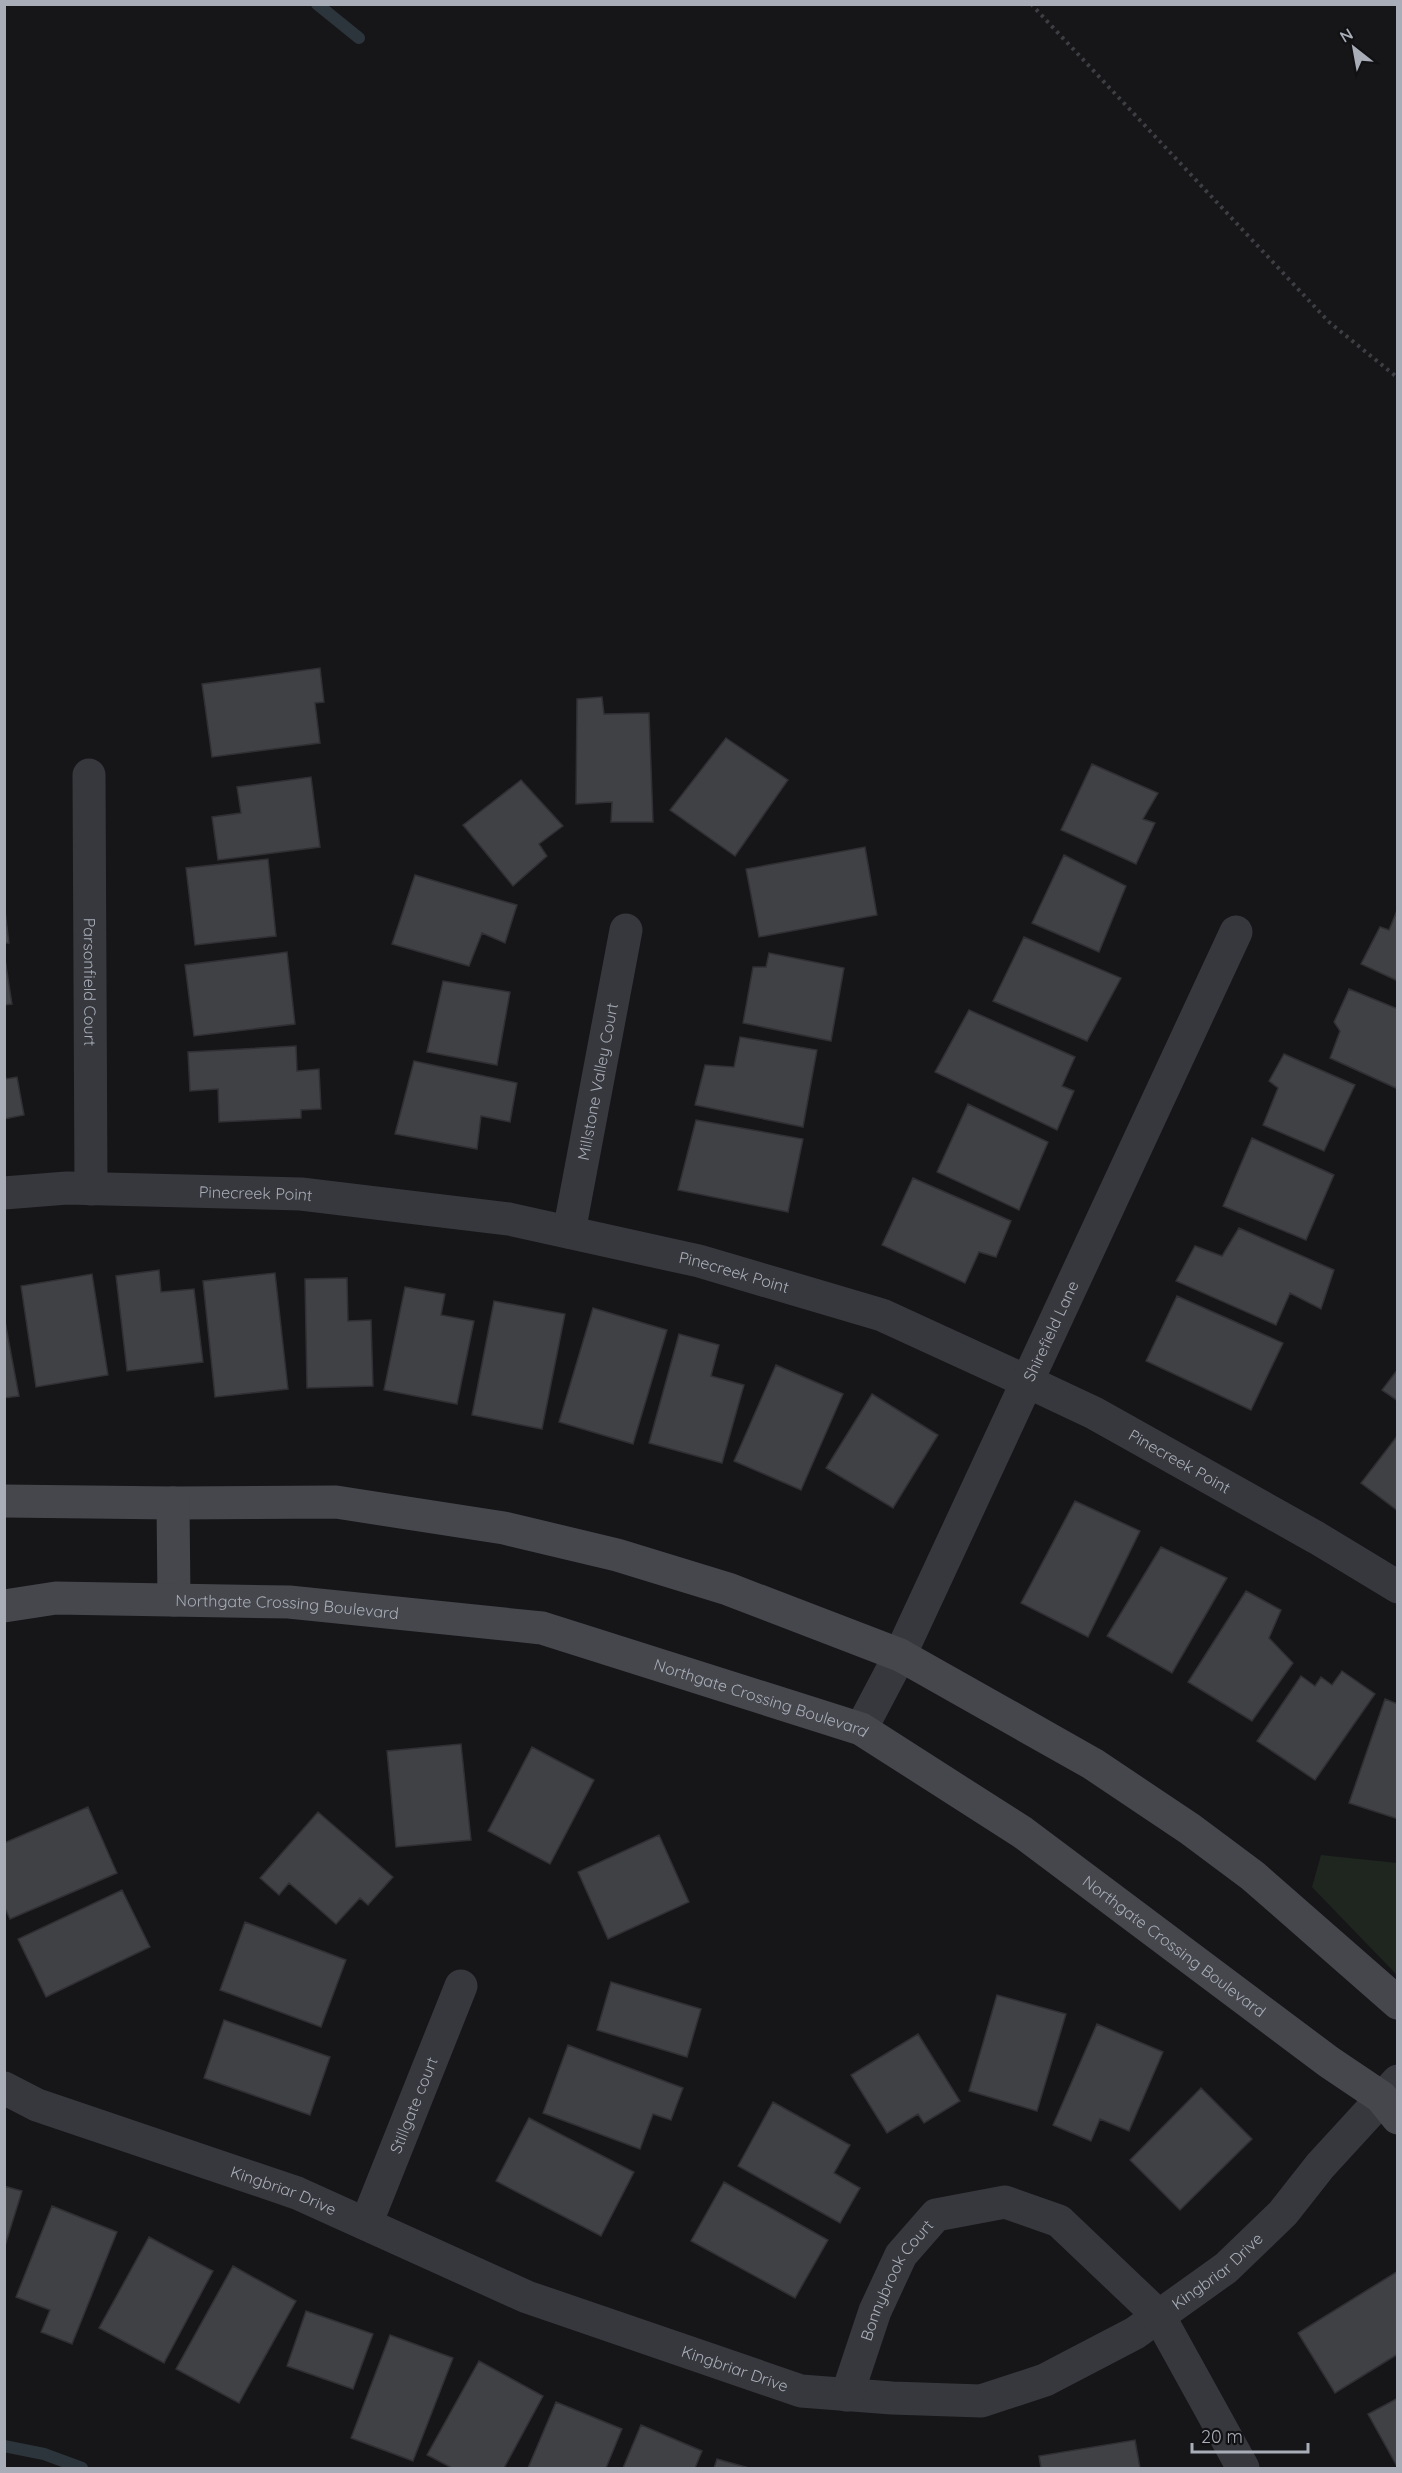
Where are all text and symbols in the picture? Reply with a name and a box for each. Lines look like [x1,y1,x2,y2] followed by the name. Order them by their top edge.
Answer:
[1324,18,1384,78] north arrow
[1336,24,1356,47] text: N
[80,918,100,1046] street label: Parsonfield Court
[573,1001,622,1162] street label: Millstone Valley Court
[199,1181,314,1205] street label: Pinecreek Point
[677,1247,791,1297] street label: Pinecreek Point
[1019,1277,1083,1384] street label: Shirefield Lane
[1125,1425,1234,1498] street label: Pinecreek Point
[175,1590,400,1623] street label: Northgate Crossing Boulevard
[652,1654,873,1741] street label: Northgate Crossing Boulevard
[1079,1871,1270,2021] street label: Northgate Crossing Boulevard
[385,2054,442,2156] street label: Stillgate court
[228,2161,340,2219] street label: Kingbriar Drive
[856,2215,937,2343] street label: Bonnybrook Court
[1168,2228,1267,2314] street label: Kingbriar Drive
[679,2341,791,2396] street label: Kingbriar Drive
[1192,2416,1308,2454] scale bar
[1201,2425,1243,2448] text: 20 m

